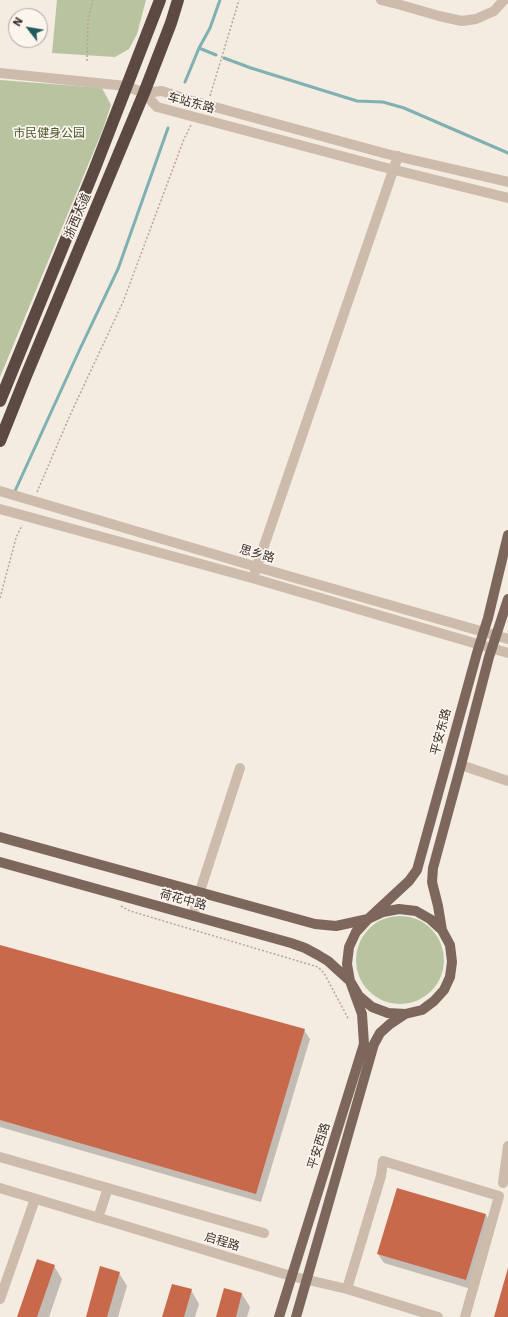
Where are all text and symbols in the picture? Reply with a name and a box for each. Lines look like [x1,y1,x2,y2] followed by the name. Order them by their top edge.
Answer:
[8,8,48,48] north arrow
[10,15,26,29] text: N
[166,90,216,116] street label: 车站东路
[13,126,85,140] park label: 市民健身公园
[62,191,94,241] street label: 浙西大道
[238,542,276,566] street label: 思乡路
[428,707,454,757] street label: 平安东路
[158,887,208,913] street label: 荷花中路
[305,1121,333,1171] street label: 平安西路
[203,1230,241,1254] street label: 启程路

